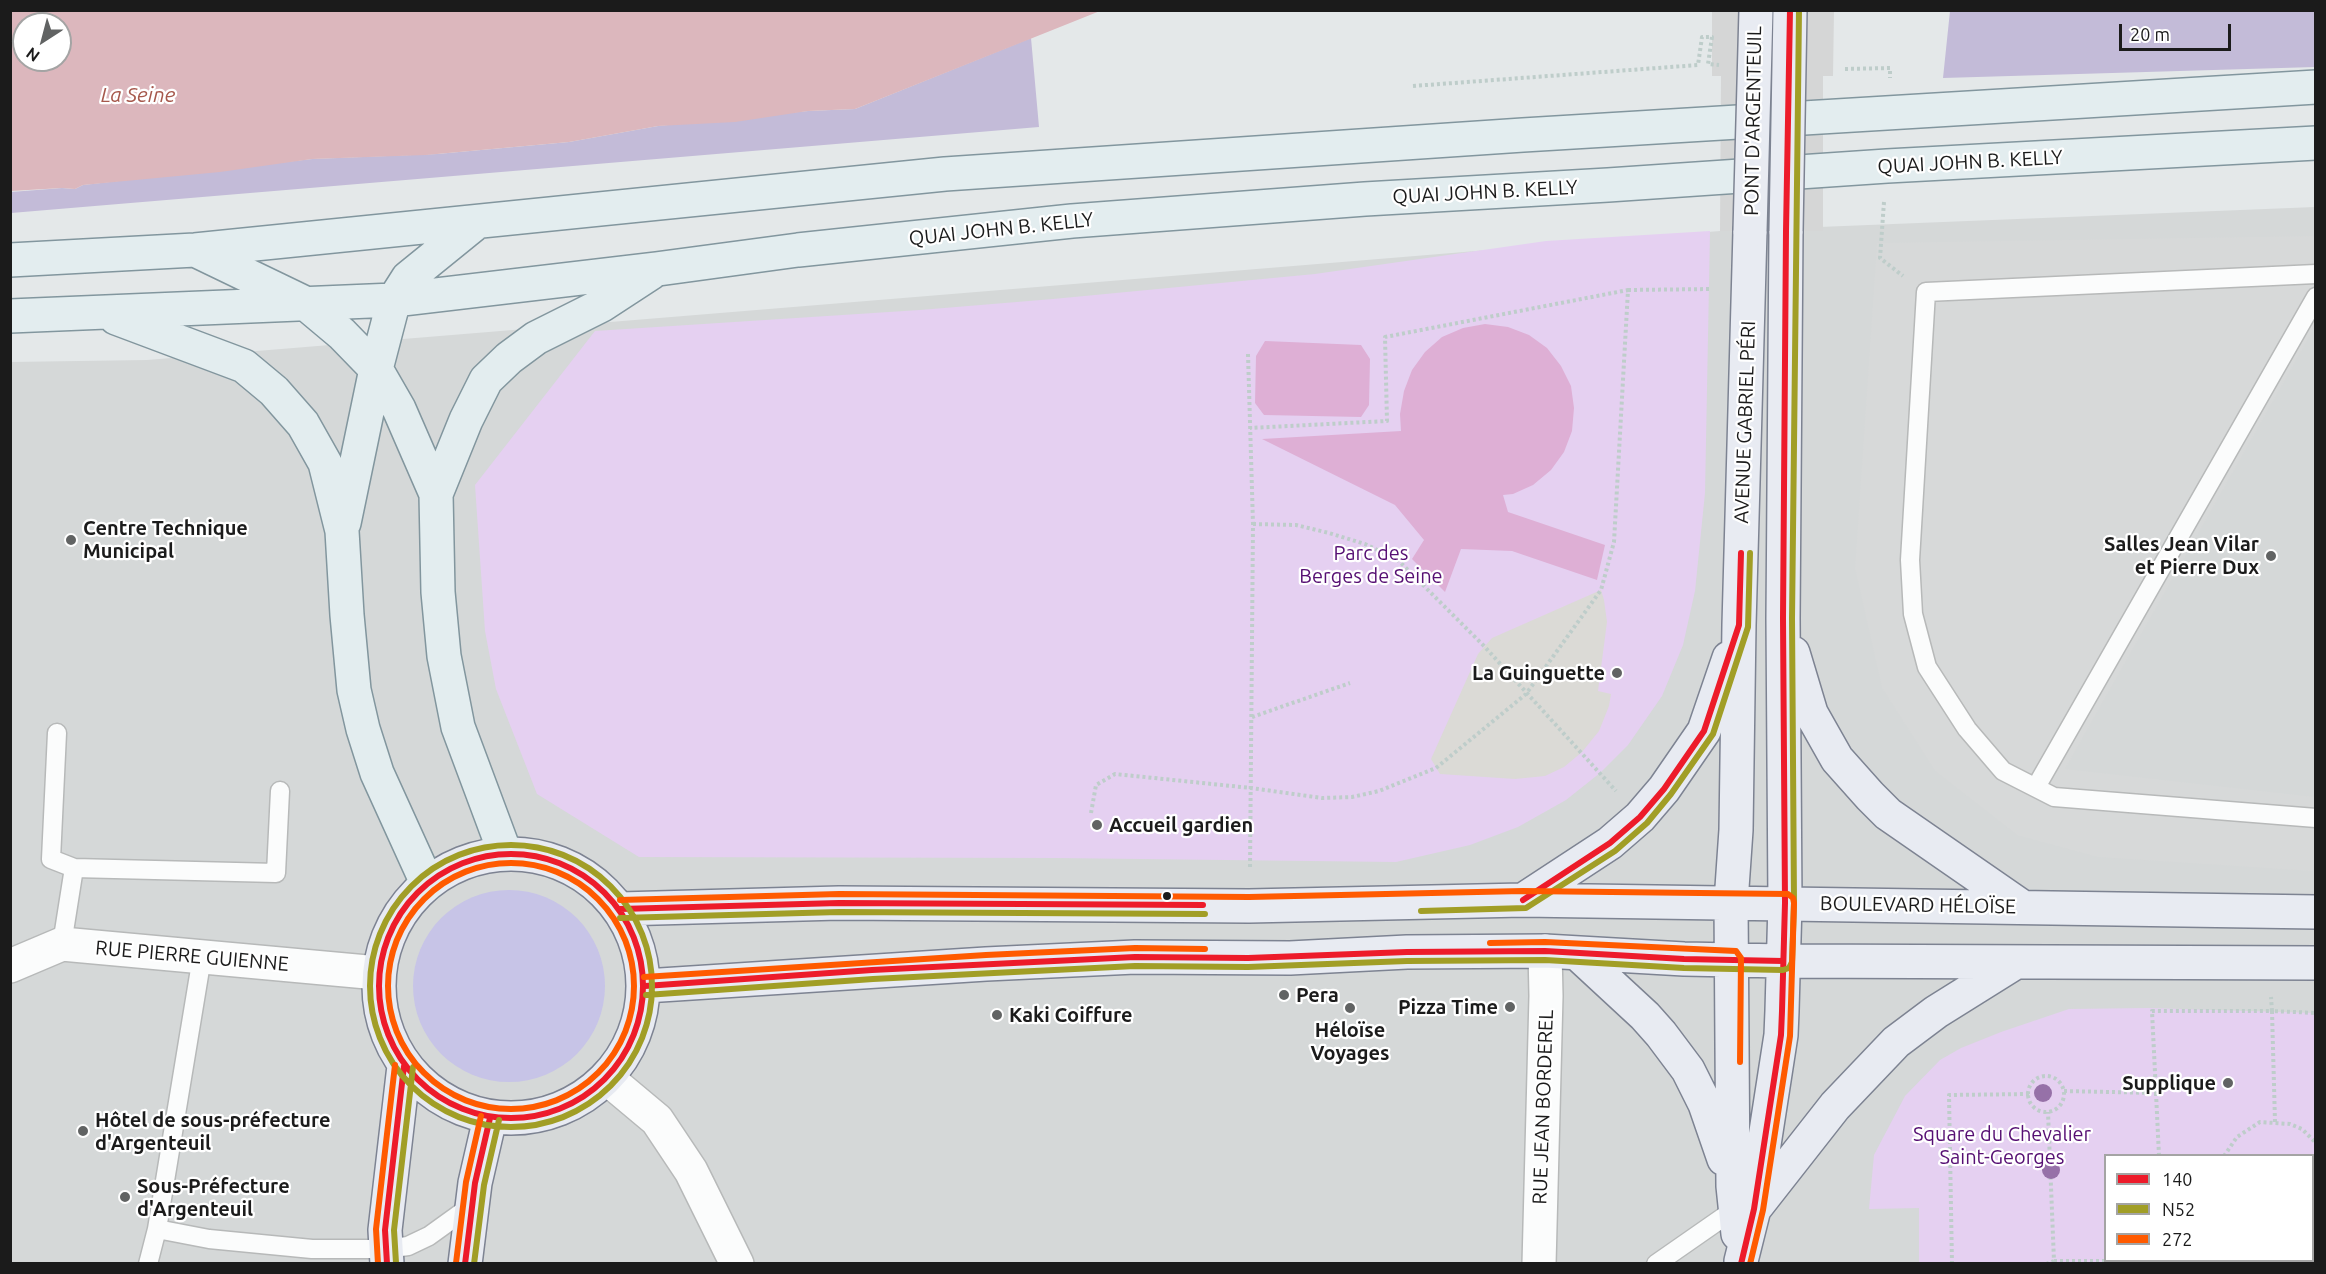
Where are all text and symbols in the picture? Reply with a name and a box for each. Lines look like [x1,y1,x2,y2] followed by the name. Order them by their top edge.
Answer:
[12,12,72,72] north arrow
[2122,12,2234,50] scale bar
[2130,24,2170,44] text: 20 m
[1739,26,1767,216] street label: PONT D'ARGENTEUIL
[22,44,43,66] text: N
[101,82,175,108] water label: La Seine
[1877,145,2063,179] street label: QUAI JOHN B. KELLY
[1392,175,1578,209] street label: QUAI JOHN B. KELLY
[908,207,1094,251] street label: QUAI JOHN B. KELLY
[1729,320,1761,524] street label: AVENUE GABRIEL PÉRI
[83,516,248,563] place label: Centre Technique Municipal
[2104,532,2259,579] place label: Salles Jean Vilar et Pierre Dux
[64,533,78,547] marker: Centre Technique Municipal
[1299,541,1443,588] park label: Parc des Berges de Seine
[2264,549,2278,563] marker: Salles Jean Vilar et Pierre Dux
[1472,661,1605,685] place label: La Guinguette
[1610,666,1624,680] marker: La Guinguette
[1109,813,1253,837] place label: Accueil gardien
[1090,818,1104,832] marker: Accueil gardien
[1161,890,1173,902] unlabelled marker
[1820,891,2016,919] street label: BOULEVARD HÉLOÏSE
[94,936,290,976] street label: RUE PIERRE GUIENNE
[1296,983,1339,1007] place label: Pera
[1277,988,1291,1002] marker: Pera
[1398,995,1498,1019] place label: Pizza Time
[1503,1000,1517,1014] marker: Pizza Time
[1343,1001,1357,1015] marker: Héloïse Voyages
[1009,1003,1132,1027] place label: Kaki Coiffure
[990,1008,1004,1022] marker: Kaki Coiffure
[1528,1009,1558,1205] street label: RUE JEAN BORDEREL
[1311,1018,1389,1065] place label: Héloïse Voyages
[2122,1071,2216,1095] place label: Supplique
[2221,1076,2235,1090] marker: Supplique
[95,1108,330,1155] place label: Hôtel de sous-préfecture d'Argenteuil
[1913,1122,2091,1169] park label: Square du Chevalier Saint-Georges
[76,1124,90,1138] marker: Hôtel de sous-préfecture d'Argenteuil
[2104,1154,2314,1262] legend
[2162,1169,2192,1189] text: 140
[137,1174,290,1221] place label: Sous-Préfecture d'Argenteuil
[118,1190,132,1204] marker: Sous-Préfecture d'Argenteuil
[2162,1199,2195,1219] text: N52
[2162,1229,2192,1249] text: 272

